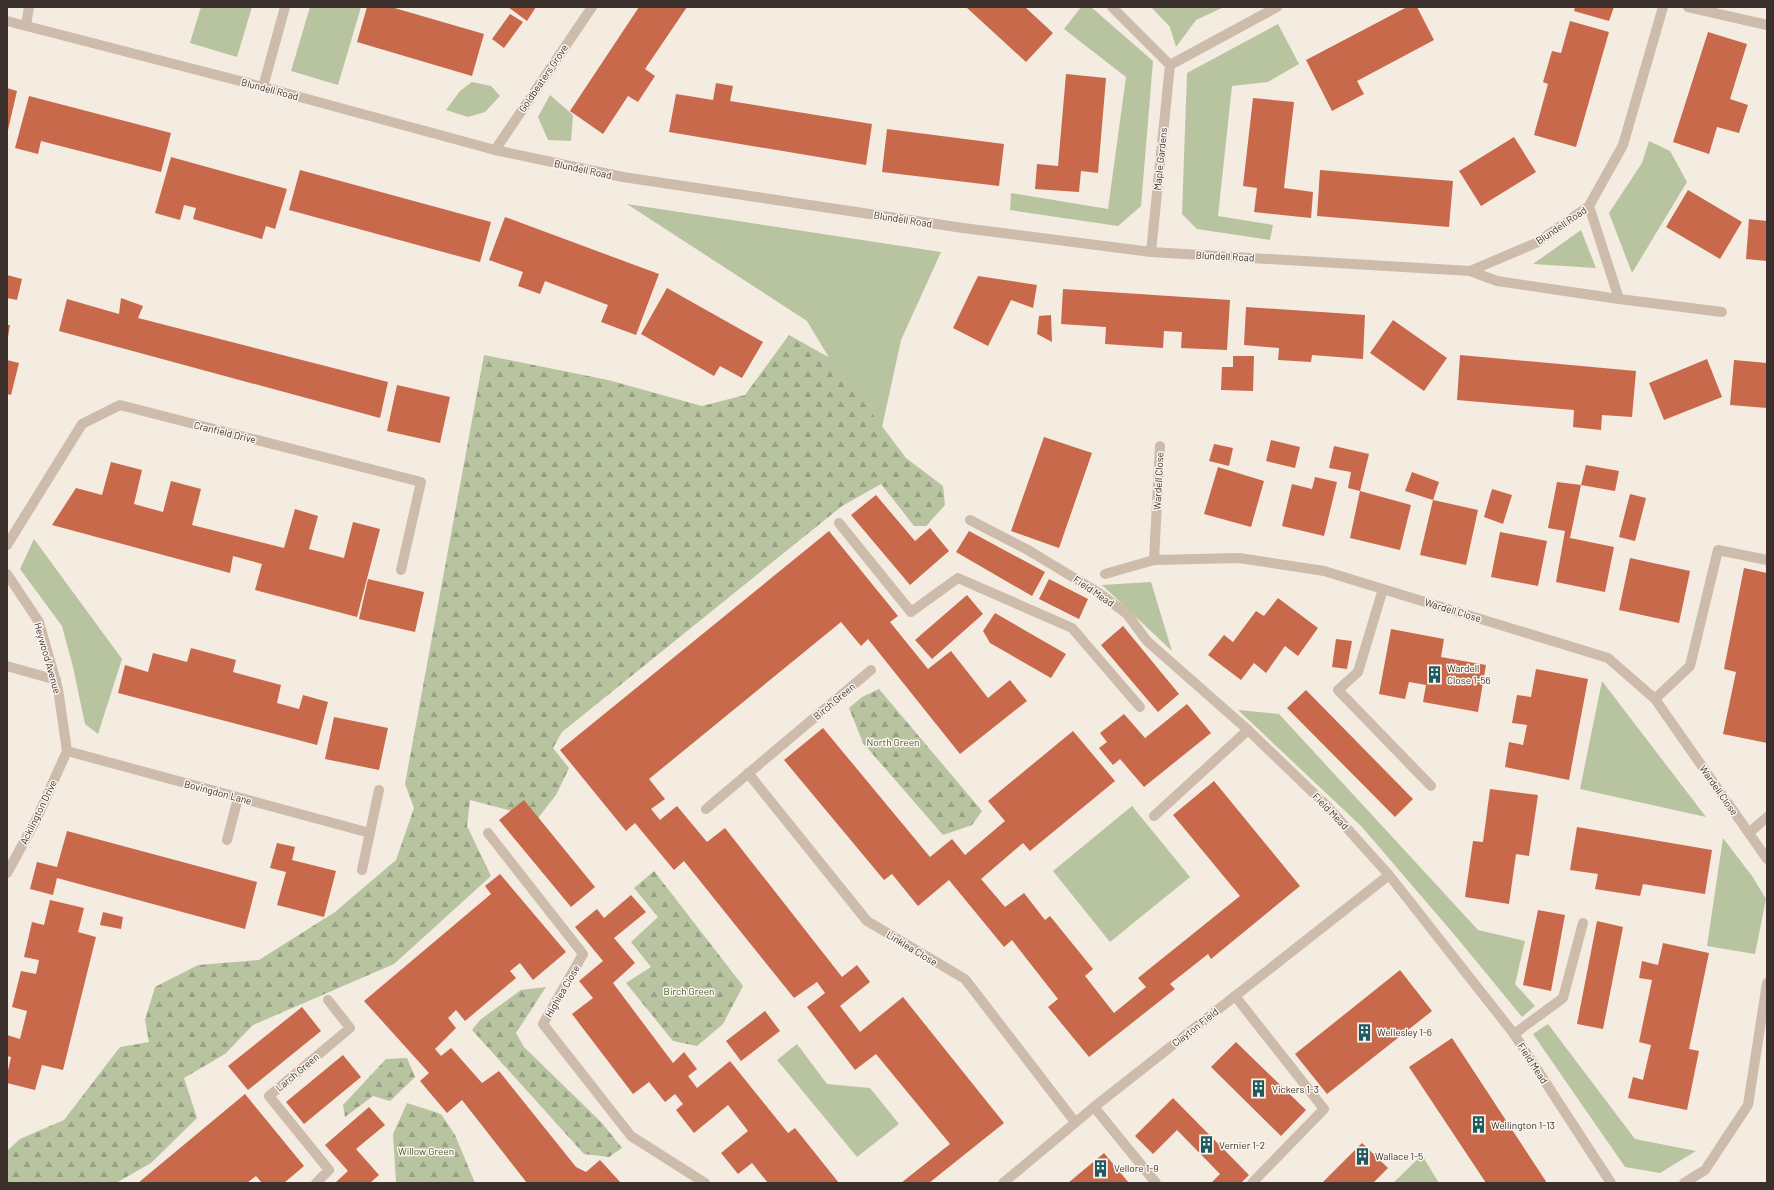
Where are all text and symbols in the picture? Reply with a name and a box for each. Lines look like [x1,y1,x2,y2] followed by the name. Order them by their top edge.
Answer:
[516,42,570,114] street label: Goldbeaters Grove
[240,76,300,102] street label: Blundell Road
[1151,127,1169,191] street label: Maple Gardens
[553,157,613,181] street label: Blundell Road
[1533,204,1589,246] street label: Blundell Road
[873,208,933,230] street label: Blundell Road
[1195,248,1255,264] street label: Blundell Road
[193,418,257,446] street label: Cranfield Drive
[1150,452,1166,510] street label: Wardell Close
[1071,573,1117,609] street label: Field Mead
[1423,596,1483,624] street label: Wardell Close
[32,621,64,695] street label: Heywood Avenue
[1447,662,1491,686] place label: Wardell Close 1-56
[1424,664,1444,684] building icon: Wardell Close 1-56
[811,680,857,722] street label: Birch Green
[867,736,919,748] park label: North Green
[1697,763,1741,817] street label: Wardell Close
[183,777,253,807] street label: Bovingdon Lane
[17,778,59,846] street label: Acklington Drive
[1311,790,1351,832] street label: Field Mead
[884,928,940,968] street label: Linklea Close
[542,963,582,1019] street label: Highlea Close
[664,985,714,997] park label: Birch Green
[1169,1005,1221,1049] street label: Clayton Field
[1354,1022,1374,1042] building icon: Wellesley 1-6
[1377,1026,1432,1038] place label: Wellesley 1-6
[1515,1040,1551,1086] street label: Field Mead
[273,1050,321,1094] street label: Larch Green
[1249,1079,1269,1099] building icon: Vickers 1-3
[1272,1083,1319,1095] place label: Vickers 1-3
[1468,1115,1488,1135] building icon: Wellington 1-13
[1491,1119,1555,1131] place label: Wellington 1-13
[1196,1135,1216,1155] building icon: Vernier 1-2
[1219,1139,1265,1151] place label: Vernier 1-2
[398,1145,454,1157] park label: Willow Green
[1352,1146,1372,1166] building icon: Wallace 1-5
[1375,1150,1423,1162] place label: Wallace 1-5
[1091,1158,1111,1178] building icon: Vellore 1-9
[1114,1162,1158,1174] place label: Vellore 1-9

